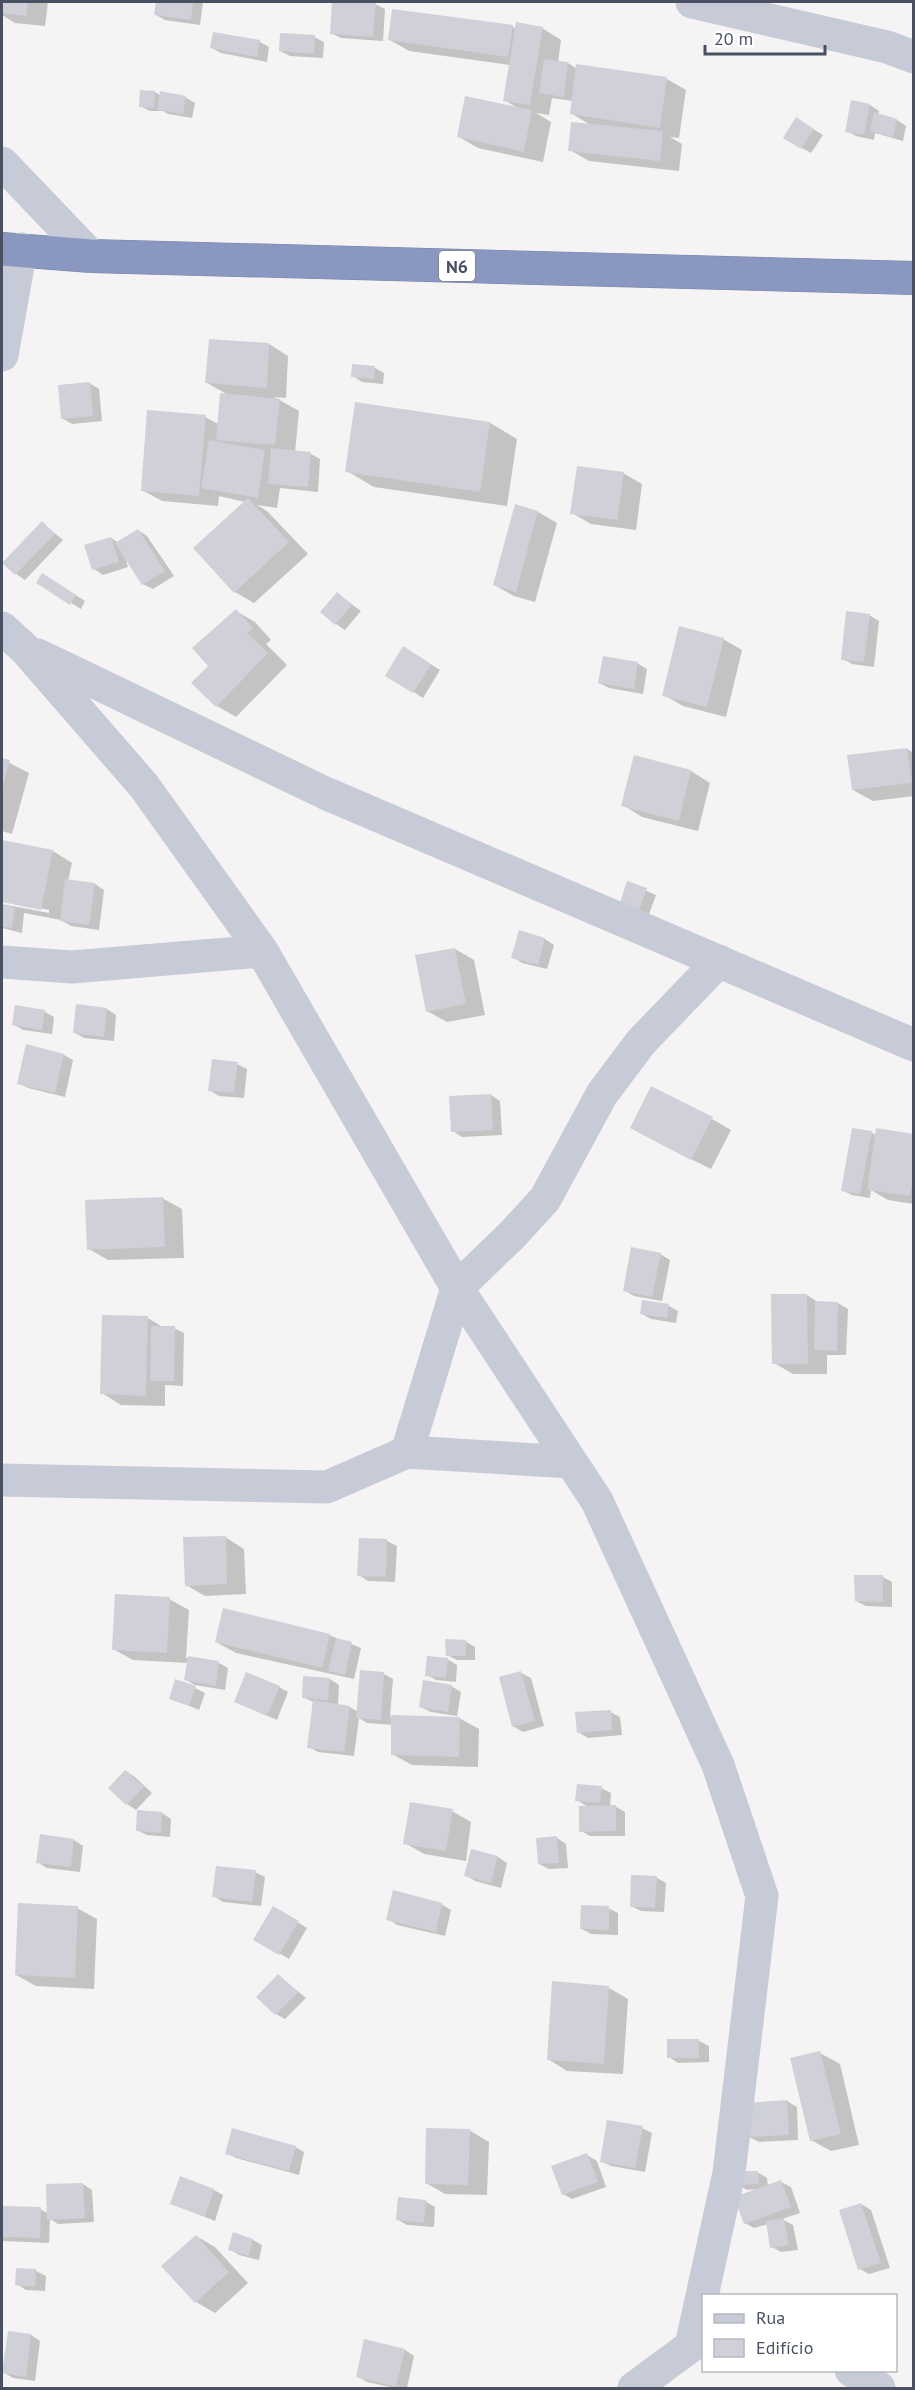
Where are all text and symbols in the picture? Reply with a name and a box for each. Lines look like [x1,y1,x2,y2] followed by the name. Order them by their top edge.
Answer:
[705,18,825,56] scale bar
[714,27,753,50] text: 20 m
[439,251,475,281] road number: N6
[702,2294,897,2372] legend
[756,2306,785,2329] text: Rua
[756,2336,813,2359] text: Edifício

